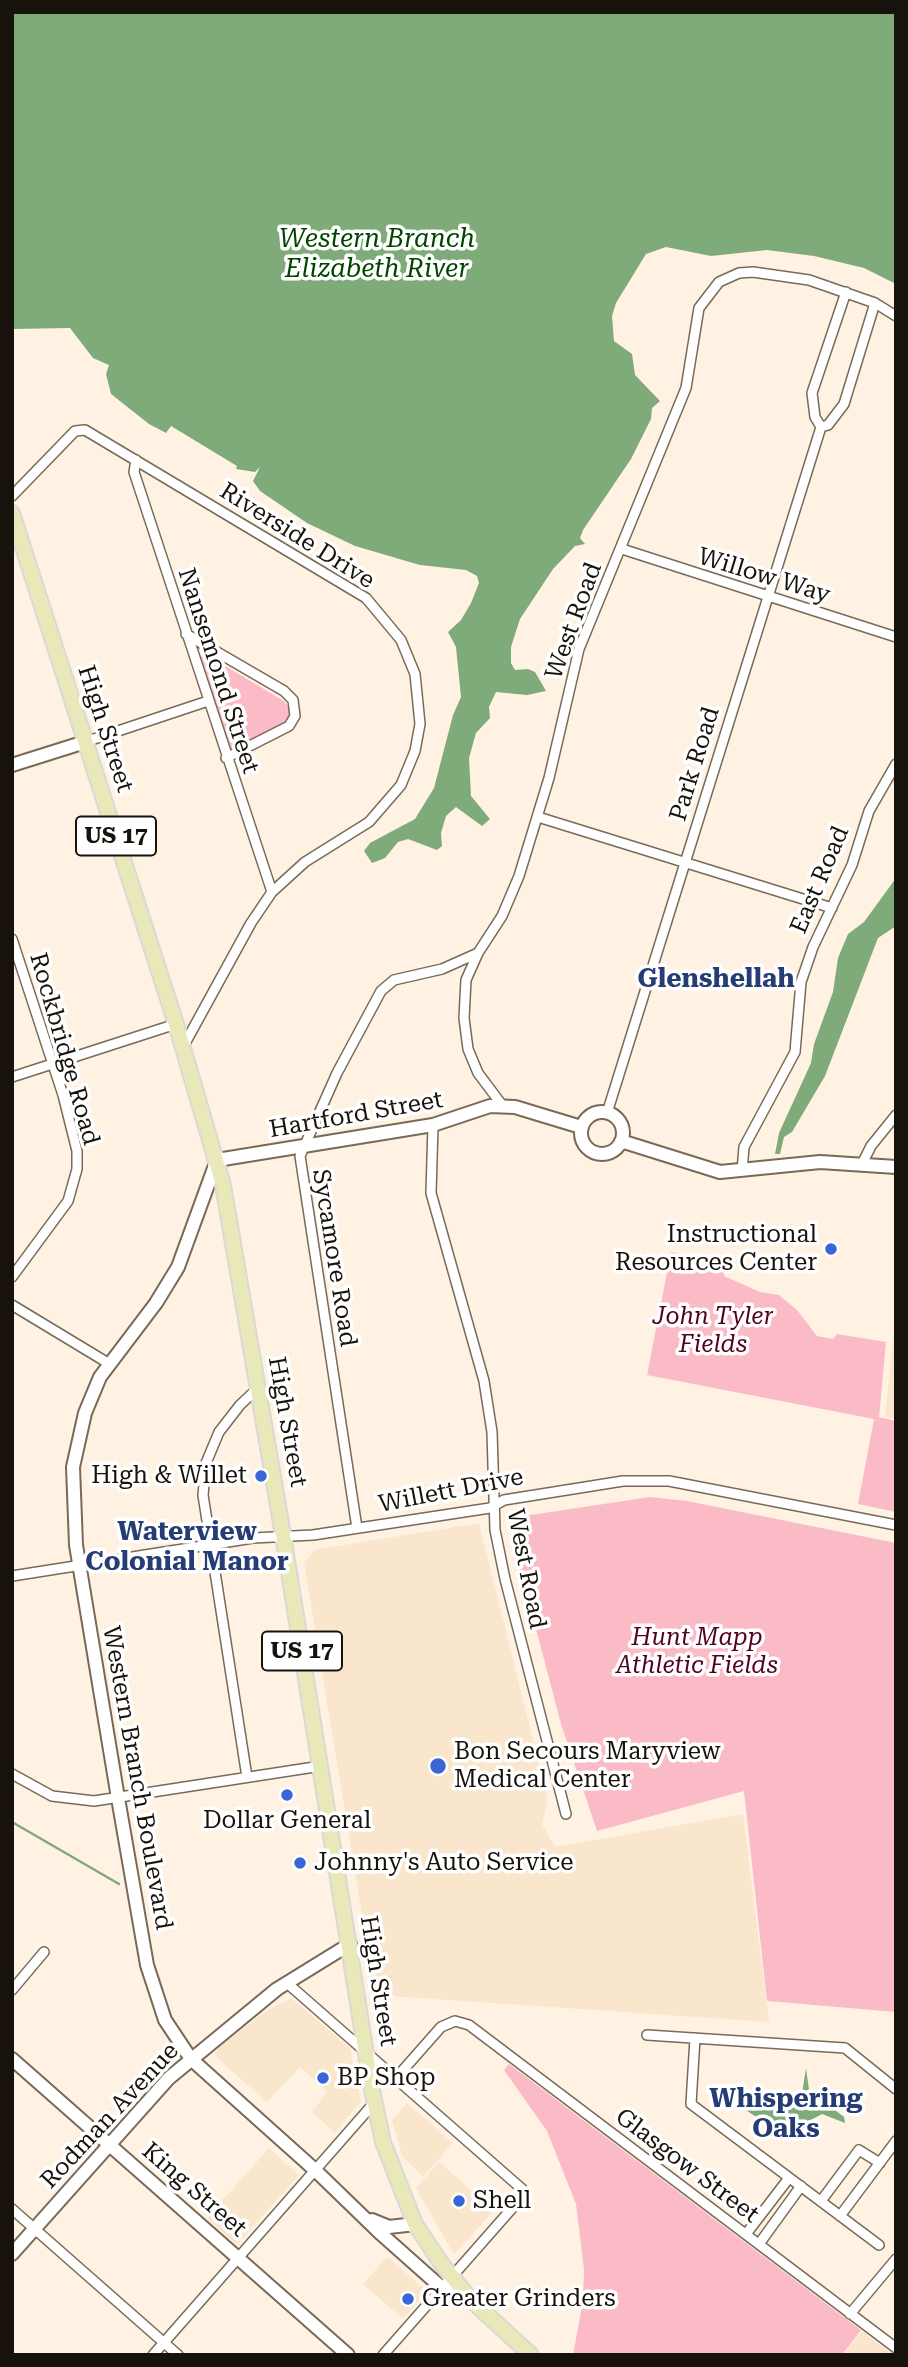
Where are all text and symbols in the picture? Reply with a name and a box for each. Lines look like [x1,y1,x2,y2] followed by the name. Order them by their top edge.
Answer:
[279,223,475,284] water label: Western Branch Elizabeth River
[214,477,380,595] street label: Riverside Drive
[694,542,834,610] street label: Willow Way
[540,559,608,683] street label: West Road
[171,565,265,777] street label: Nansemond Street
[71,662,139,796] street label: High Street
[664,703,726,825] street label: Park Road
[76,816,156,856] road number: US 17
[784,822,856,938] street label: East Road
[23,950,105,1148] street label: Rockbridge Road
[637,963,795,995] district label: Glenshellah
[267,1086,445,1144] street label: Hartford Street
[306,1167,362,1349] street label: Sycamore Road
[615,1221,817,1277] place label: Instructional Resources Center
[823,1241,839,1257] marker: Instructional Resources Center
[652,1303,774,1359] park label: John Tyler Fields
[261,1355,313,1489] street label: High Street
[91,1462,247,1490] place label: High & Willet
[376,1463,526,1519] street label: Willett Drive
[253,1468,269,1484] marker: High & Willet
[500,1506,552,1632] street label: West Road
[85,1516,289,1578] district label: Waterview Colonial Manor
[96,1624,178,1932] street label: Western Branch Boulevard
[616,1624,778,1680] park label: Hunt Mapp Athletic Fields
[262,1632,342,1670] road number: US 17
[454,1738,721,1794] place label: Bon Secours Maryview Medical Center
[428,1756,448,1776] marker: Bon Secours Maryview Medical Center
[279,1787,295,1803] marker: Dollar General
[203,1807,371,1835] place label: Dollar General
[314,1849,573,1877] place label: Johnny's Auto Service
[292,1855,308,1871] marker: Johnny's Auto Service
[353,1914,403,2048] street label: High Street
[35,2037,185,2195] street label: Rodman Avenue
[337,2064,436,2092] place label: BP Shop
[315,2070,331,2086] marker: BP Shop
[709,2083,863,2144] district label: Whispering Oaks
[609,2103,765,2229] street label: Glasgow Street
[136,2137,252,2243] street label: King Street
[473,2187,531,2215] place label: Shell
[451,2193,467,2209] marker: Shell
[422,2285,616,2313] place label: Greater Grinders
[400,2291,416,2307] marker: Greater Grinders

